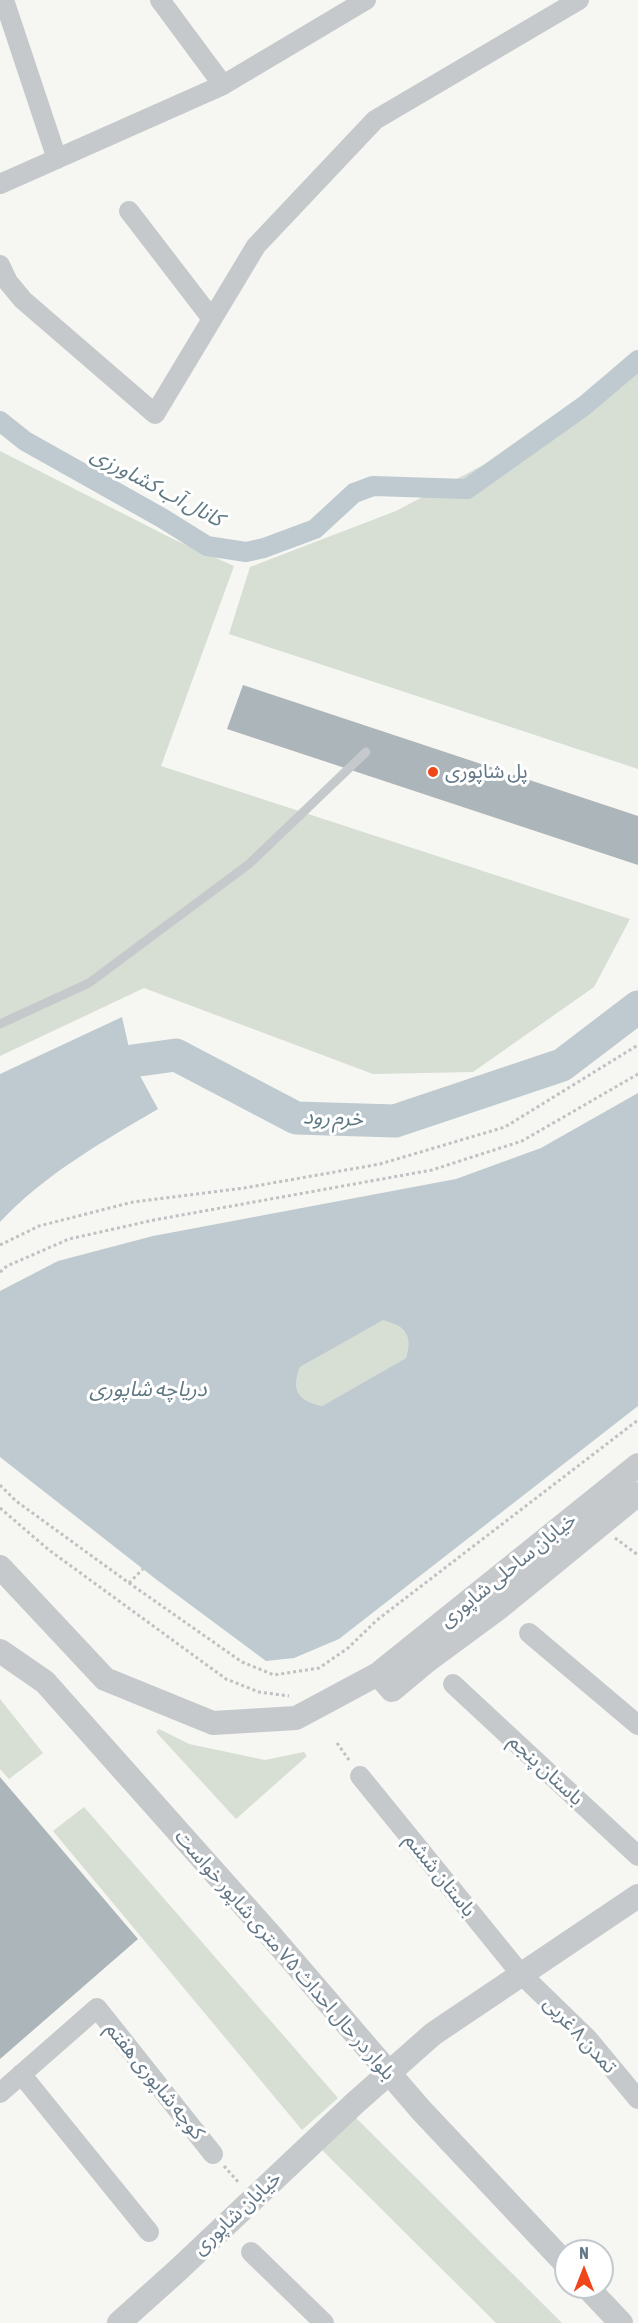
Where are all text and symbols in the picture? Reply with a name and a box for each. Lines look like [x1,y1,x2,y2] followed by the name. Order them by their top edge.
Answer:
[87,442,227,532] water label: کانال آب کشاورزی
[445,760,528,784] place label: پل شاپوری
[426,765,440,779] marker: پل شاپوری
[303,1104,363,1132] water label: خرم رود
[89,1376,207,1402] water label: دریاچه شاپوری
[435,1508,581,1632] street label: خیابان ساحلی شاپوری
[504,1729,588,1811] street label: باستان پنجم
[170,1825,400,2085] street label: بلوار در حال احداث ۷۵ متری شاپور خواست
[399,1828,481,1922] street label: باستان ششم
[538,1992,622,2078] street label: تمدن ۸ غربی
[100,2017,210,2145] street label: کوچه شاپوری هفتم
[188,2166,286,2260] street label: خیابان شاپوری
[554,2239,614,2299] north arrow
[579,2244,589,2262] text: N

